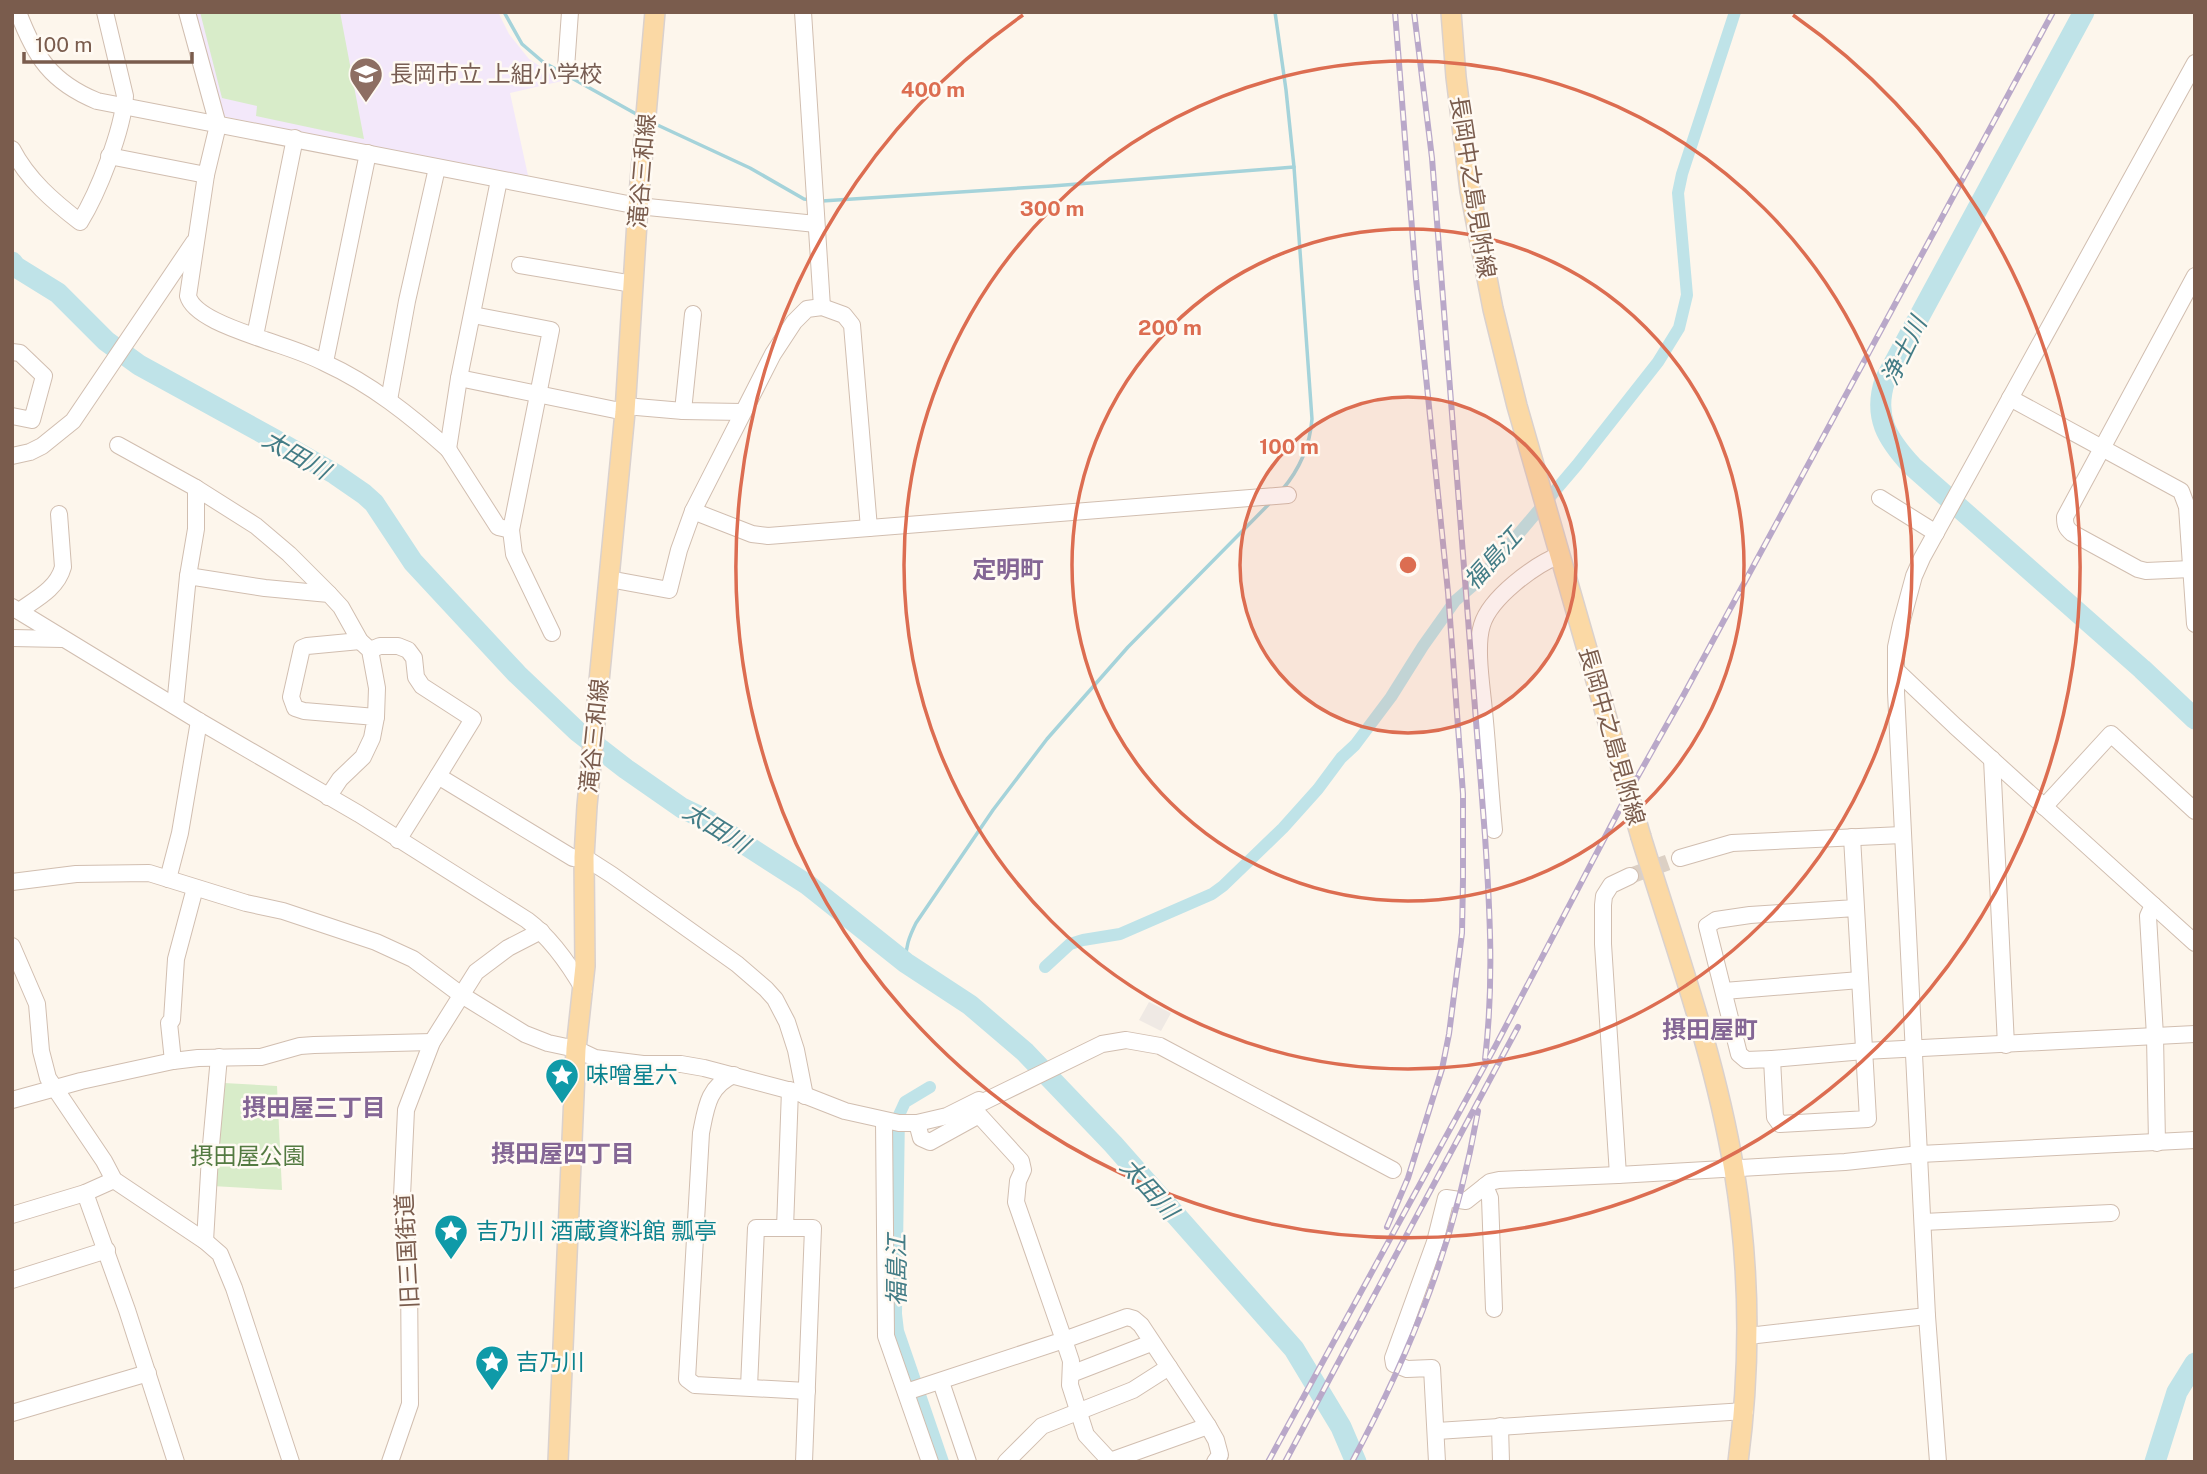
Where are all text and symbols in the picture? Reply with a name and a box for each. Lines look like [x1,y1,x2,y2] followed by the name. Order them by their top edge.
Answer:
[24,21,192,65] scale bar
[35,32,92,57] text: 100 m
[347,55,385,104] school or university icon: 長岡市立 上組小学校
[390,60,603,87] place label: 長岡市立 上組小学校
[901,77,965,102] text: 400 m
[1446,94,1501,280] street label: 長岡中之島見附線
[623,112,660,229] street label: 滝谷三和線
[1020,196,1084,221] text: 300 m
[1875,309,1933,389] water label: 浄土川
[1138,315,1202,340] text: 200 m
[258,424,337,486] water label: 太田川
[1259,434,1319,459] text: 100 m
[1458,520,1529,594] water label: 福島江
[1396,553,1420,577] centre of rings
[972,555,1044,583] district label: 定明町
[1574,644,1651,828] street label: 長岡中之島見附線
[574,677,613,795] street label: 滝谷三和線
[679,796,757,860] water label: 太田川
[1662,1015,1758,1043] district label: 摂田屋町
[543,1056,581,1105] place icon: 味噌星六
[586,1061,678,1088] place label: 味噌星六
[242,1093,386,1121] district label: 摂田屋三丁目
[491,1139,635,1167] district label: 摂田屋四丁目
[191,1142,306,1169] park label: 摂田屋公園
[1115,1152,1186,1227] water label: 太田川
[390,1193,423,1309] street label: 旧三国街道
[432,1212,470,1261] place icon: 吉乃川 酒蔵資料館 瓢亭
[476,1217,717,1244] place label: 吉乃川 酒蔵資料館 瓢亭
[882,1231,910,1306] water label: 福島江
[473,1343,511,1392] place icon: 吉乃川
[516,1348,585,1375] place label: 吉乃川

